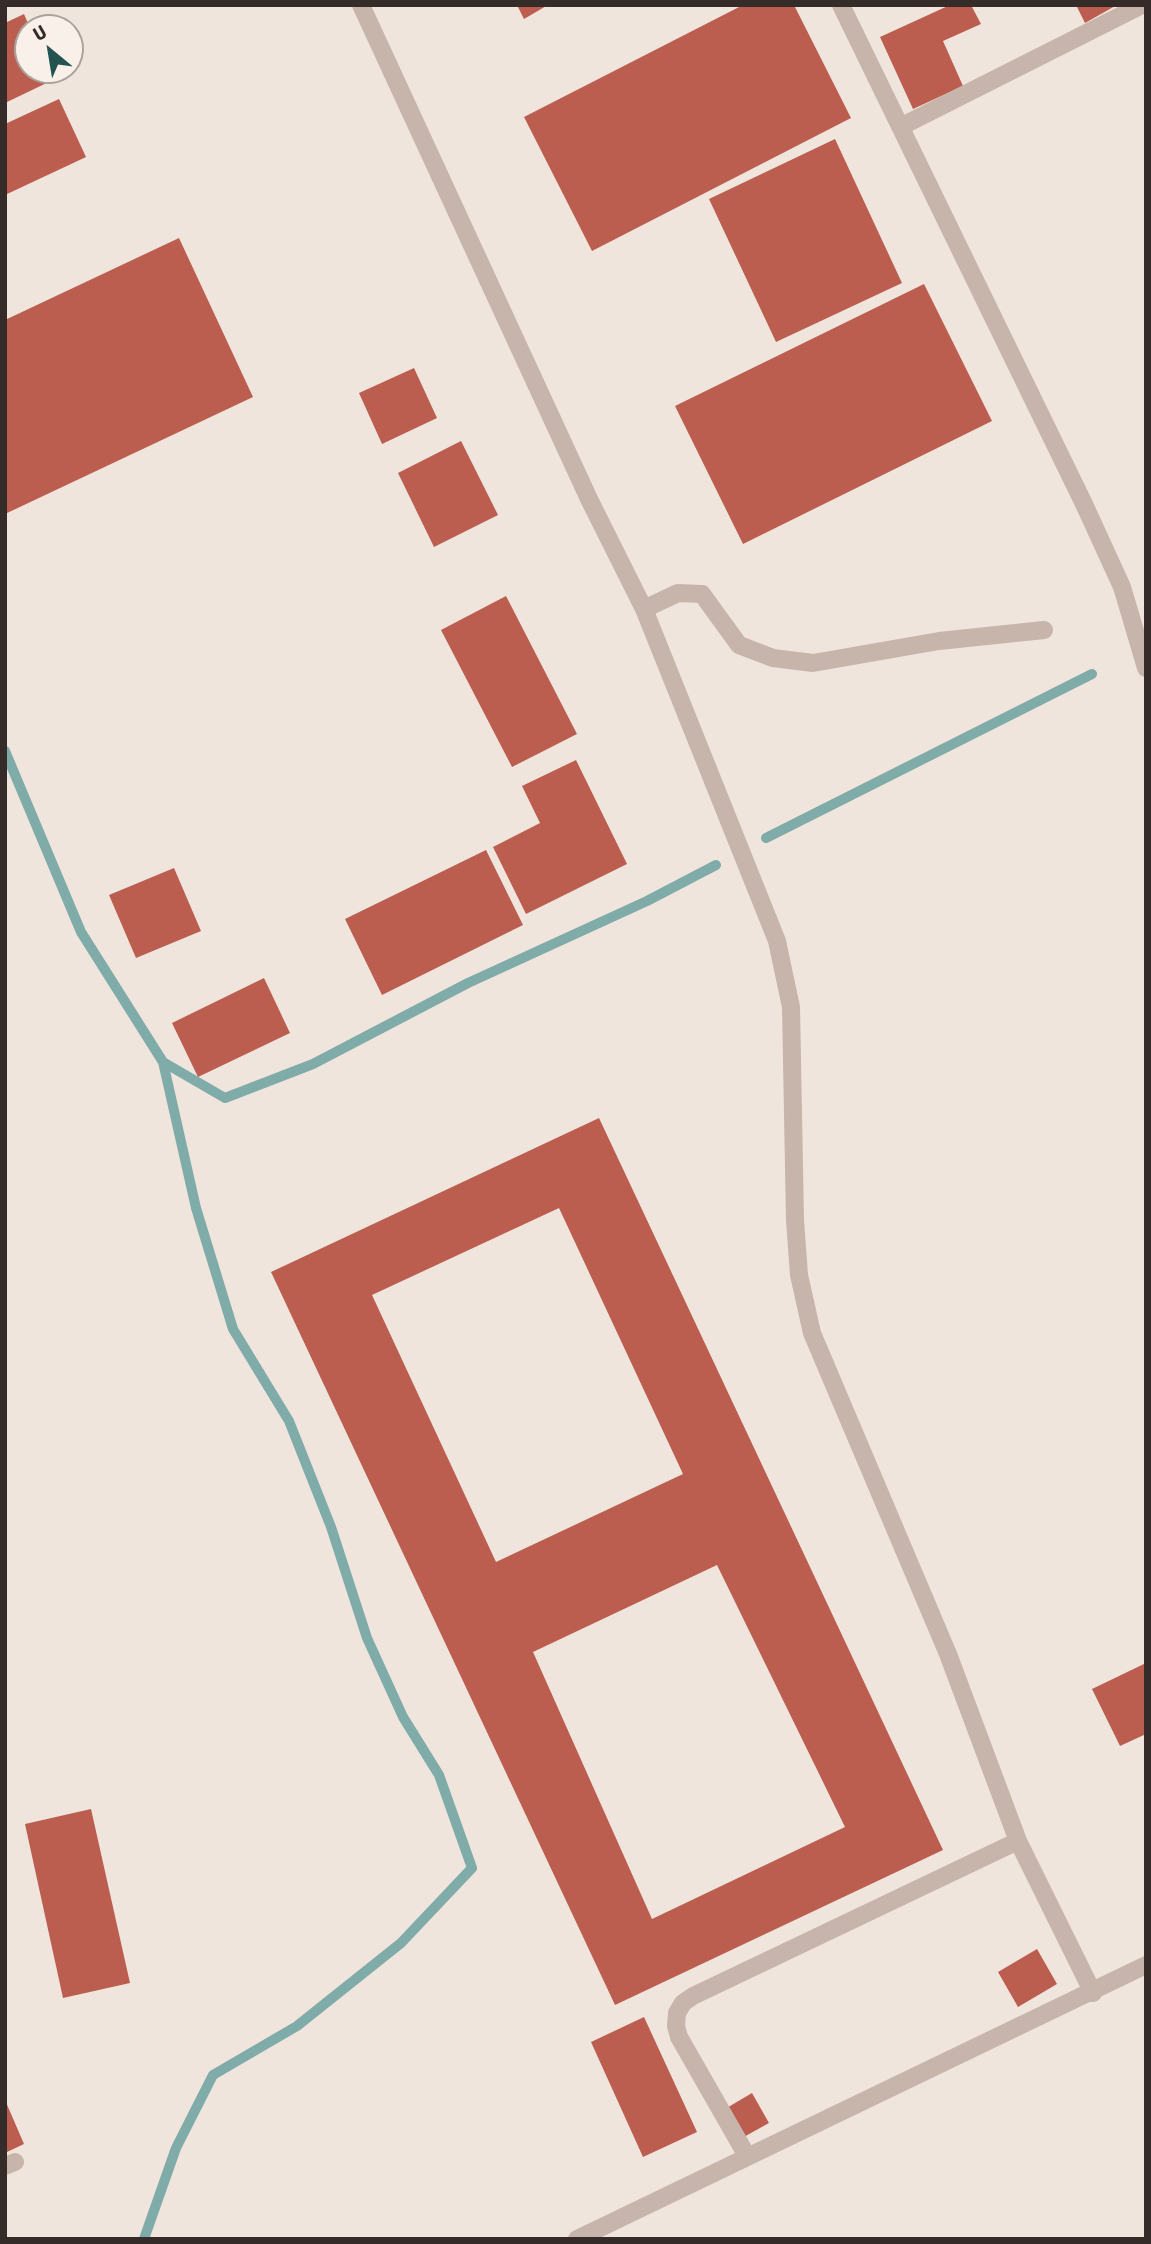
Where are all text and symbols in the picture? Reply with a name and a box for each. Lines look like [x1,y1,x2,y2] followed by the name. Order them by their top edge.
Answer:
[14,14,84,84] north arrow
[29,20,50,45] text: U

